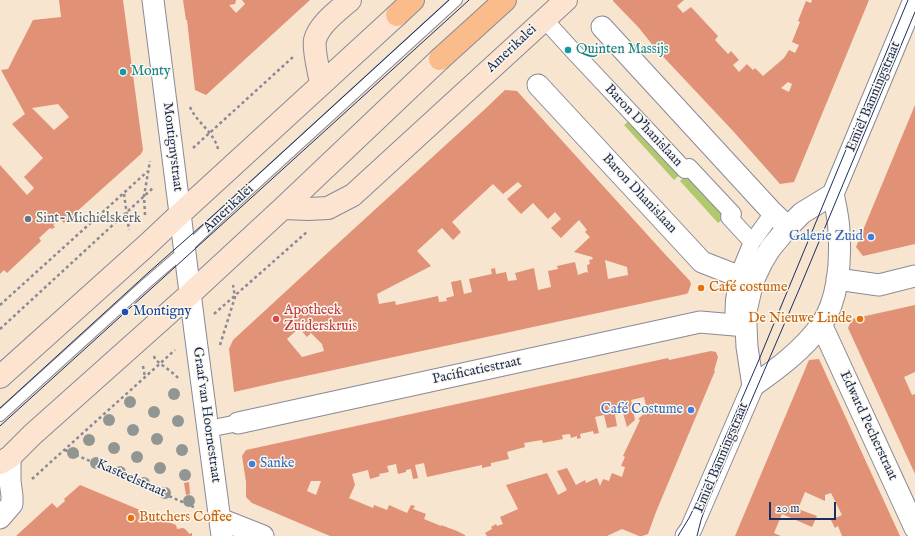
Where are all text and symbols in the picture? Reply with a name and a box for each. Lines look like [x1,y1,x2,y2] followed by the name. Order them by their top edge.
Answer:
[483,21,541,77] street label: Amerikalei
[843,39,905,155] street label: Emiel Banningstraat
[576,42,669,58] place label: Quinten Massijs
[563,45,573,55] marker: Quinten Massijs
[131,64,171,80] place label: Monty
[118,67,128,77] marker: Monty
[601,81,685,171] street label: Baron D'hanislaan
[158,101,186,193] street label: Montignystraat
[598,151,680,237] street label: Baron Dhanislaan
[200,181,258,237] street label: Amerikalei
[36,211,141,227] place label: Sint-Michielskerk
[23,214,33,224] marker: Sint-Michielskerk
[789,229,863,245] place label: Galerie Zuid
[866,232,876,242] marker: Galerie Zuid
[709,280,787,296] place label: Café costume
[696,283,706,293] marker: Café costume
[284,303,357,336] place label: Apotheek Zuiderskruis
[133,304,191,320] place label: Montigny
[120,307,130,317] marker: Montigny
[748,311,852,327] place label: De Nieuwe Linde
[271,314,281,324] marker: Apotheek Zuiderskruis
[855,314,865,324] marker: De Nieuwe Linde
[188,346,224,484] street label: Graaf van Hoornestraat
[431,353,523,389] street label: Pacificatiestraat
[835,369,901,483] street label: Edward Pecherstraat
[691,400,753,516] street label: Emiel Banningstraat
[601,402,683,418] place label: Café Costume
[686,405,696,415] marker: Café Costume
[94,456,168,502] street label: Kasteelstraat
[260,456,295,472] place label: Sanke
[247,459,257,469] marker: Sanke
[771,494,838,520] scale bar
[776,501,799,516] text: 20 m
[139,510,232,526] place label: Butchers Coffee
[126,513,136,523] marker: Butchers Coffee

